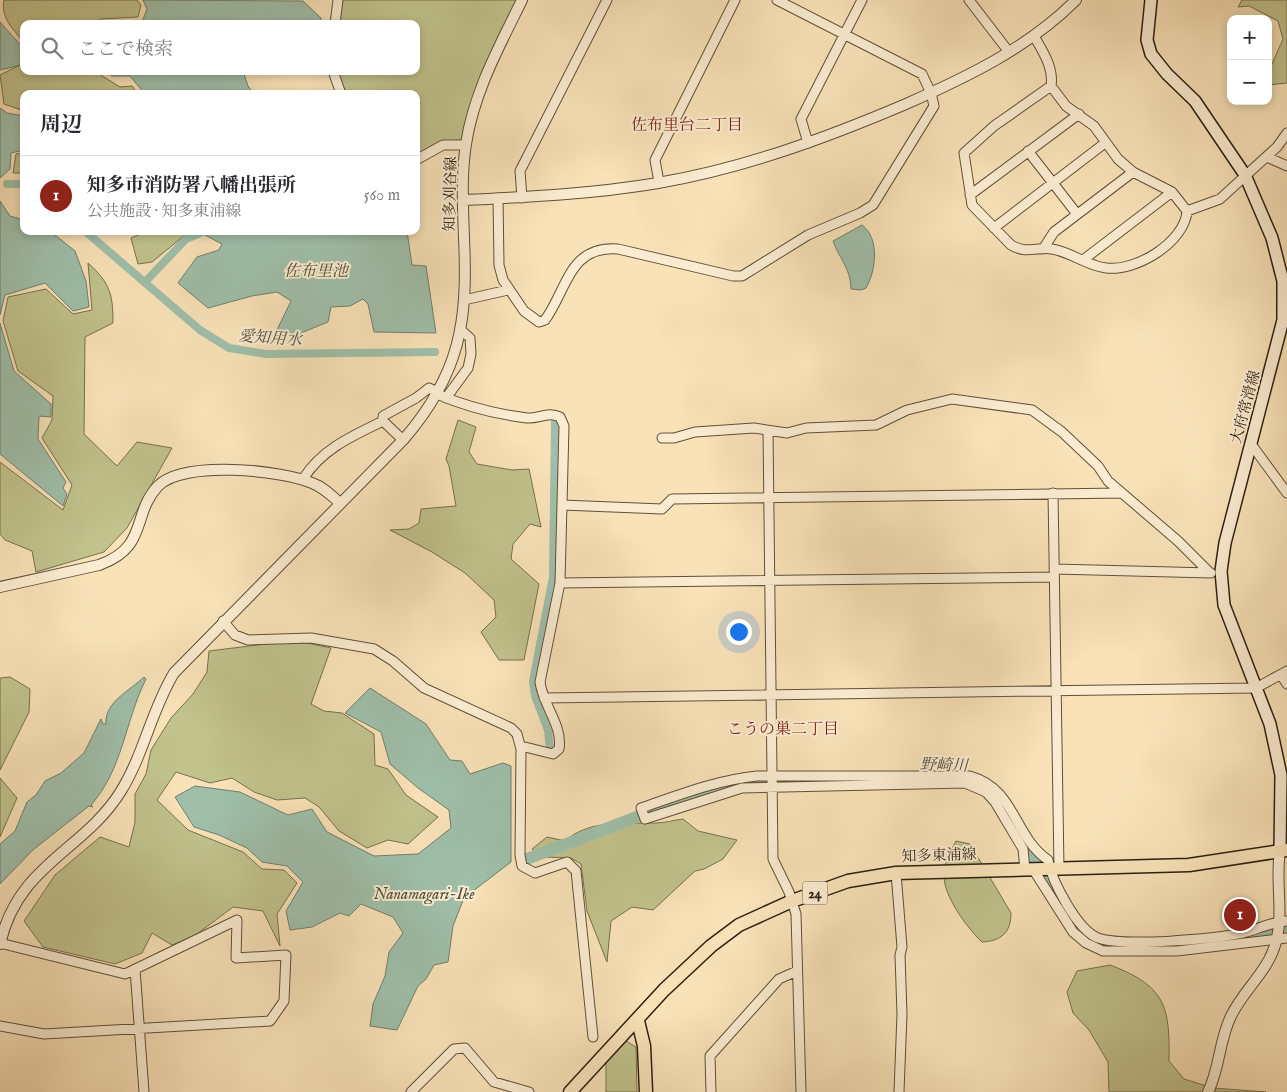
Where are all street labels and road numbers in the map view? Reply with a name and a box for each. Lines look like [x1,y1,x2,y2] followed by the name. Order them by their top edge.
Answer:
[440,156,461,232] street label: 知多刈谷線
[1227,368,1264,446] street label: 大府常滑線
[901,845,977,866] street label: 知多東浦線
[802,881,828,904] road number: 24

